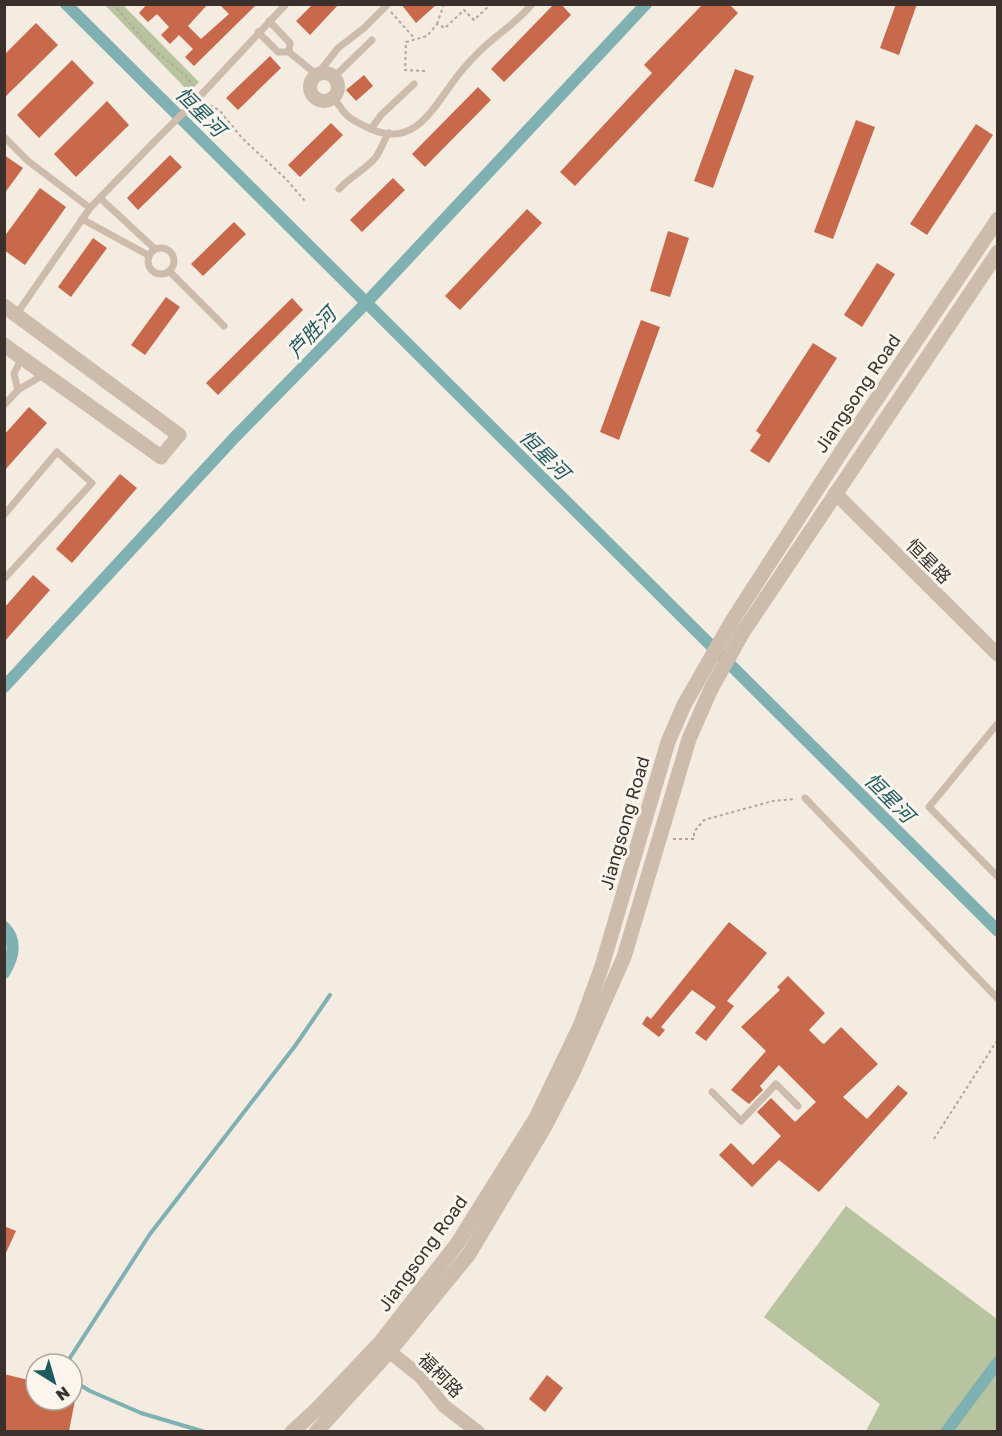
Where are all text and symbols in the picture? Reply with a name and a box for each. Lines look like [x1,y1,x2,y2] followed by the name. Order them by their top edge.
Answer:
[171,81,234,144] water label: 恒星河
[282,299,343,362] water label: 芦胜河
[809,330,905,456] street label: Jiangsong Road
[515,424,578,487] water label: 恒星河
[902,534,956,588] street label: 恒星路
[594,754,654,892] street label: Jiangsong Road
[860,767,923,830] water label: 恒星河
[372,1191,472,1315] street label: Jiangsong Road
[414,1348,468,1402] street label: 福柯路
[24,1352,84,1412] north arrow
[52,1382,74,1406] text: N

